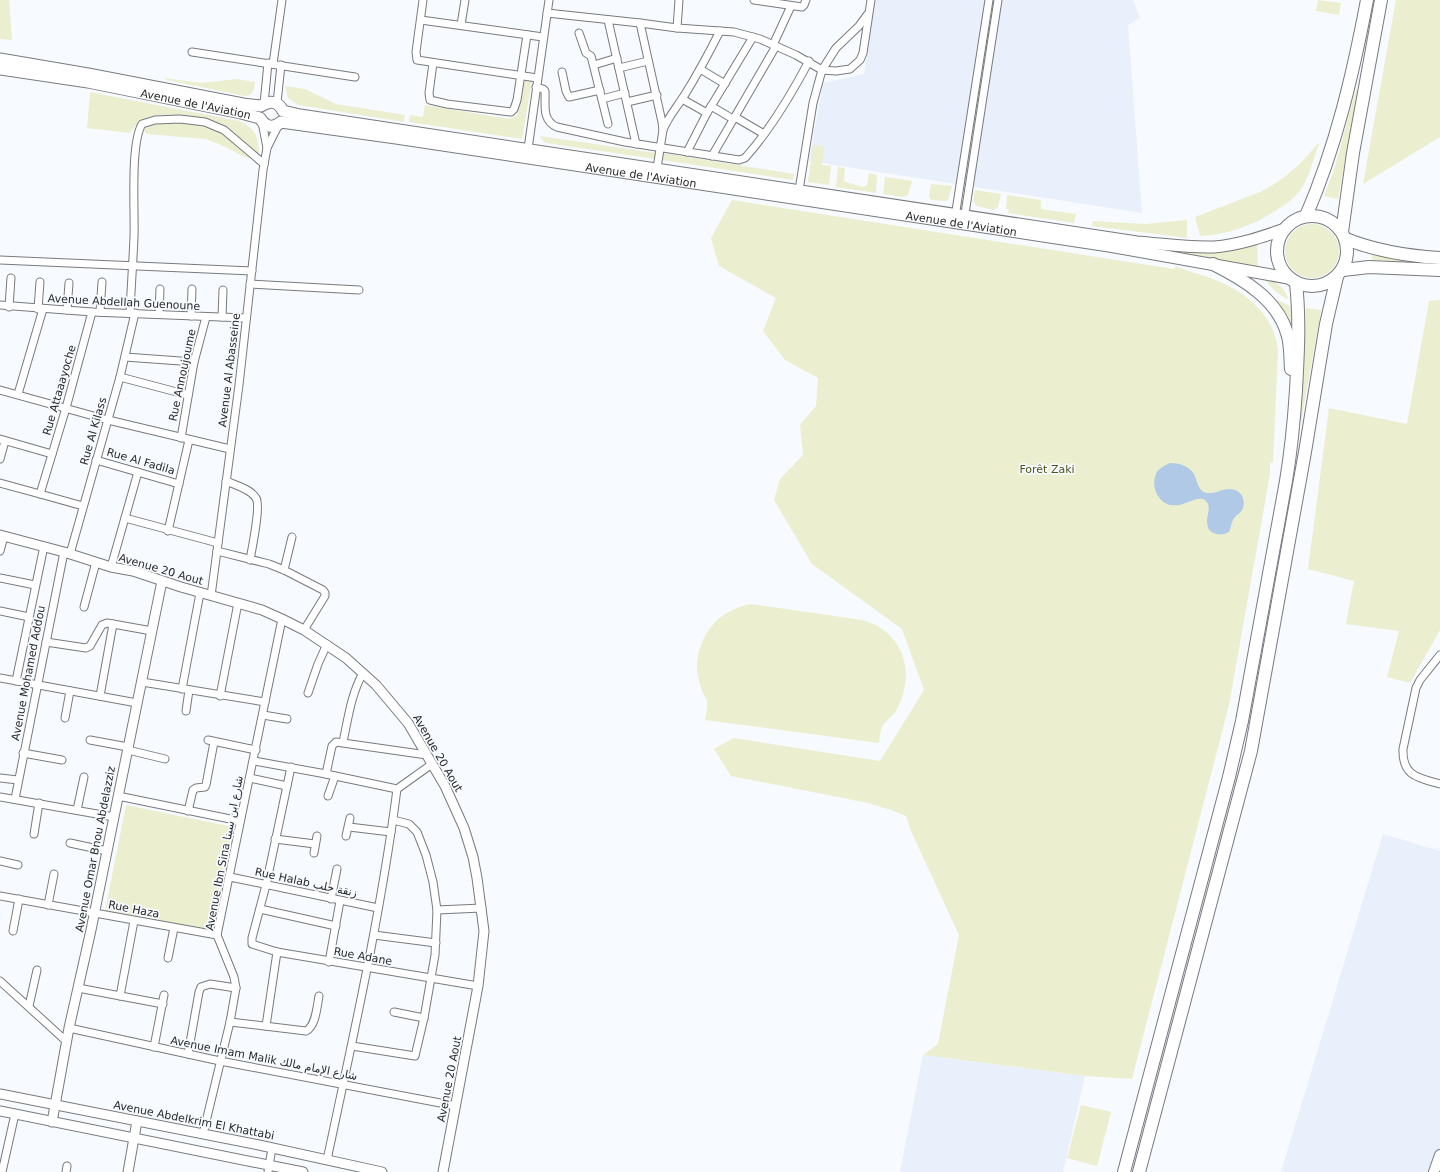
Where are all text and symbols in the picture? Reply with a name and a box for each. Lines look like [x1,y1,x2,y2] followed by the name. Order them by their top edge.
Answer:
[140,87,252,122] street label: Avenue de l'Aviation
[585,161,697,190] street label: Avenue de l'Aviation
[905,209,1018,239] street label: Avenue de l'Aviation
[47,292,201,313] street label: Avenue Abdellah Guenoune
[216,312,243,428] street label: Avenue Al Abasseine
[166,328,199,422] street label: Rue Annoujoume
[40,343,79,437] street label: Rue Attaaayoche
[78,395,109,467] street label: Rue Al Kilass
[105,446,176,477] street label: Rue Al Fadila
[1019,463,1075,476] park label: Forêt Zaki
[117,551,205,588] street label: Avenue 20 Aout
[9,604,48,742] street label: Avenue Mohamed Addou
[410,712,465,795] street label: Avenue 20 Aout
[73,765,118,933] street label: Avenue Omar Bnou Abdelazziz
[203,775,246,932] street label: Avenue Ibn Sina شارع ابن سينا
[254,865,358,900] street label: Rue Halab زنقة حلب
[107,898,161,921] street label: Rue Haza
[333,945,393,968] street label: Rue Adane
[169,1034,358,1083] street label: Avenue Imam Malik شارع الإمام مالك
[435,1034,464,1123] street label: Avenue 20 Aout
[112,1098,275,1142] street label: Avenue Abdelkrim El Khattabi

